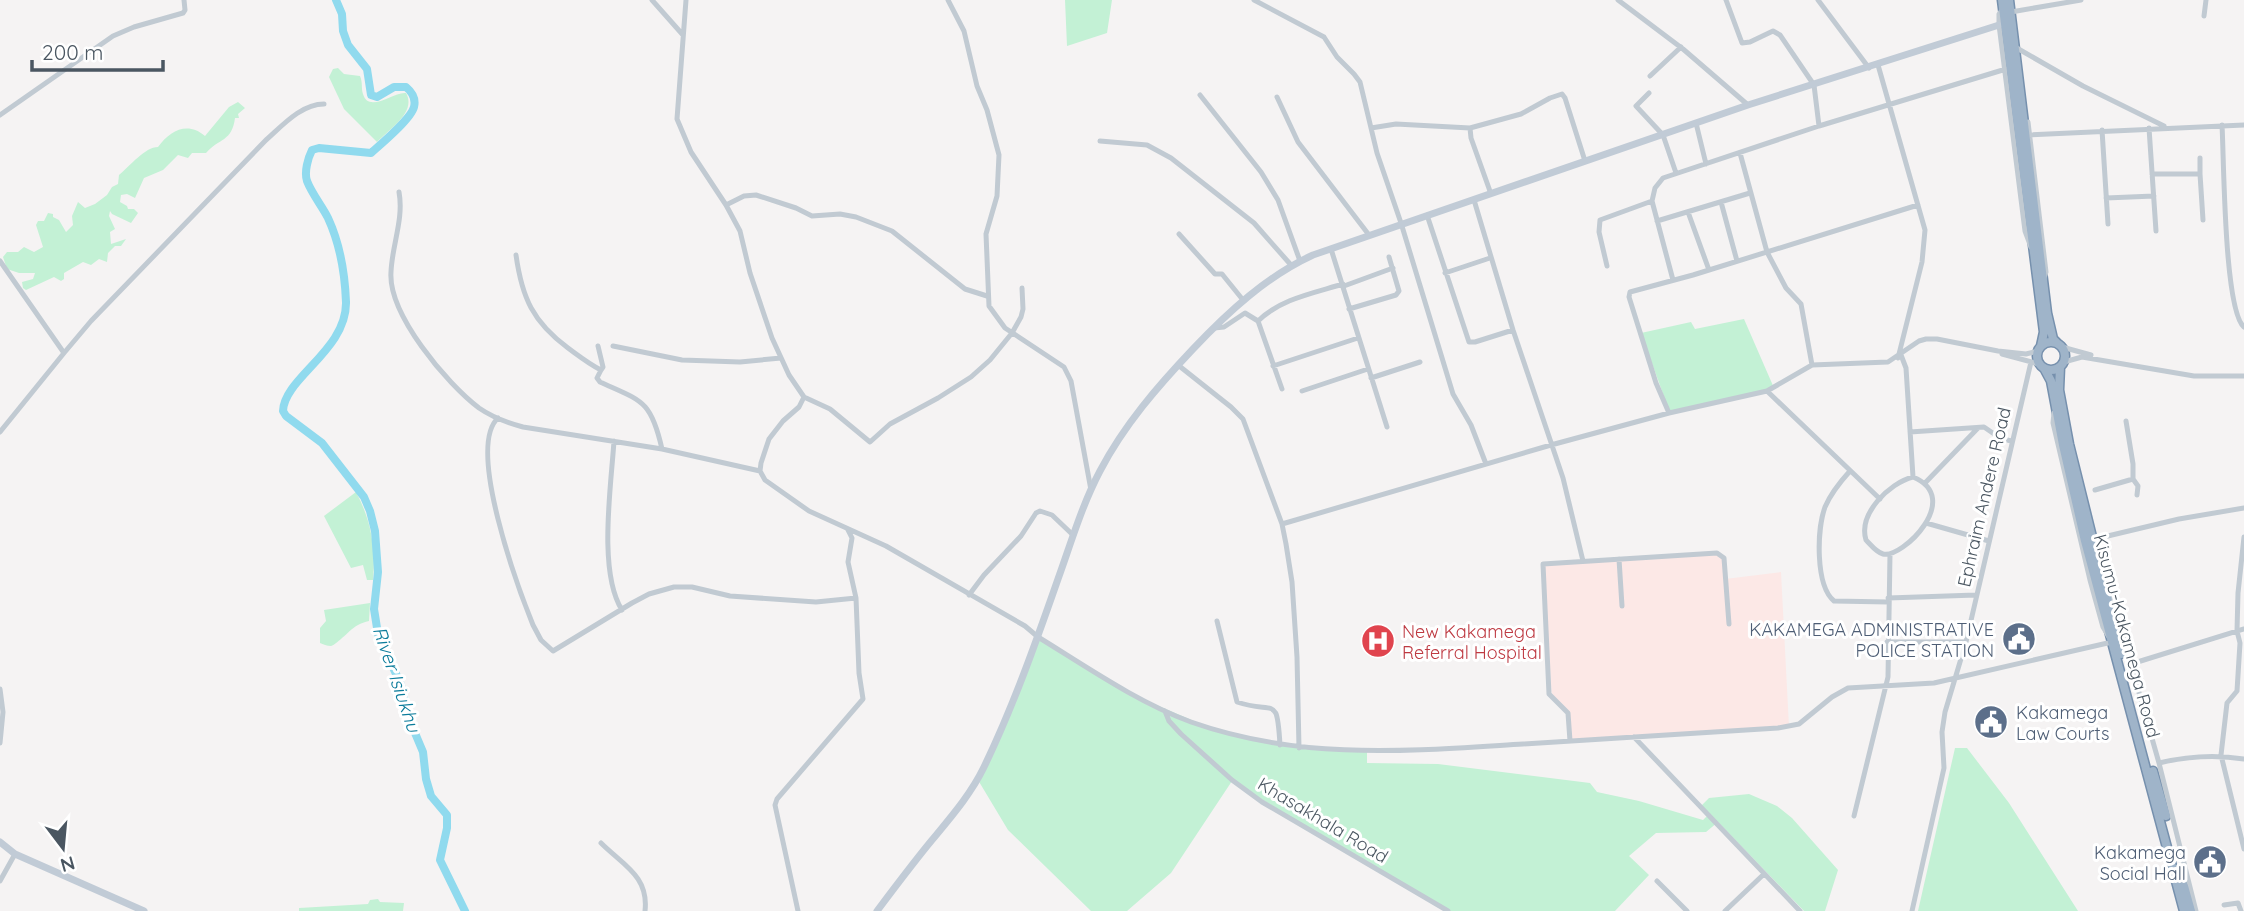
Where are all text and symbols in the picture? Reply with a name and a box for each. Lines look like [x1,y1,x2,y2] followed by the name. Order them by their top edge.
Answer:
[32,28,163,72] scale bar
[42,39,104,65] text: 200 m
[1952,405,2016,589] street label: Ephraim Andere Road
[2089,532,2165,740] street label: Kisumu-Kakamega Road
[1749,618,1994,662] place label: KAKAMEGA ADMINISTRATIVE POLICE STATION
[1402,620,1542,664] place label: New Kakamega Referral Hospital
[2000,620,2038,658] public building icon: KAKAMEGA ADMINISTRATIVE POLICE STATION
[1359,622,1397,660] hospital icon: New Kakamega Referral Hospital
[368,623,427,736] water label: River Isiukhu
[2016,701,2110,745] place label: Kakamega Law Courts
[1972,703,2010,741] public building icon: Kakamega Law Courts
[1254,772,1392,868] street label: Khasakhala Road
[28,813,98,883] north arrow
[2094,841,2186,885] place label: Kakamega Social Hall
[2191,843,2229,881] public building icon: Kakamega Social Hall
[58,851,78,878] text: N

